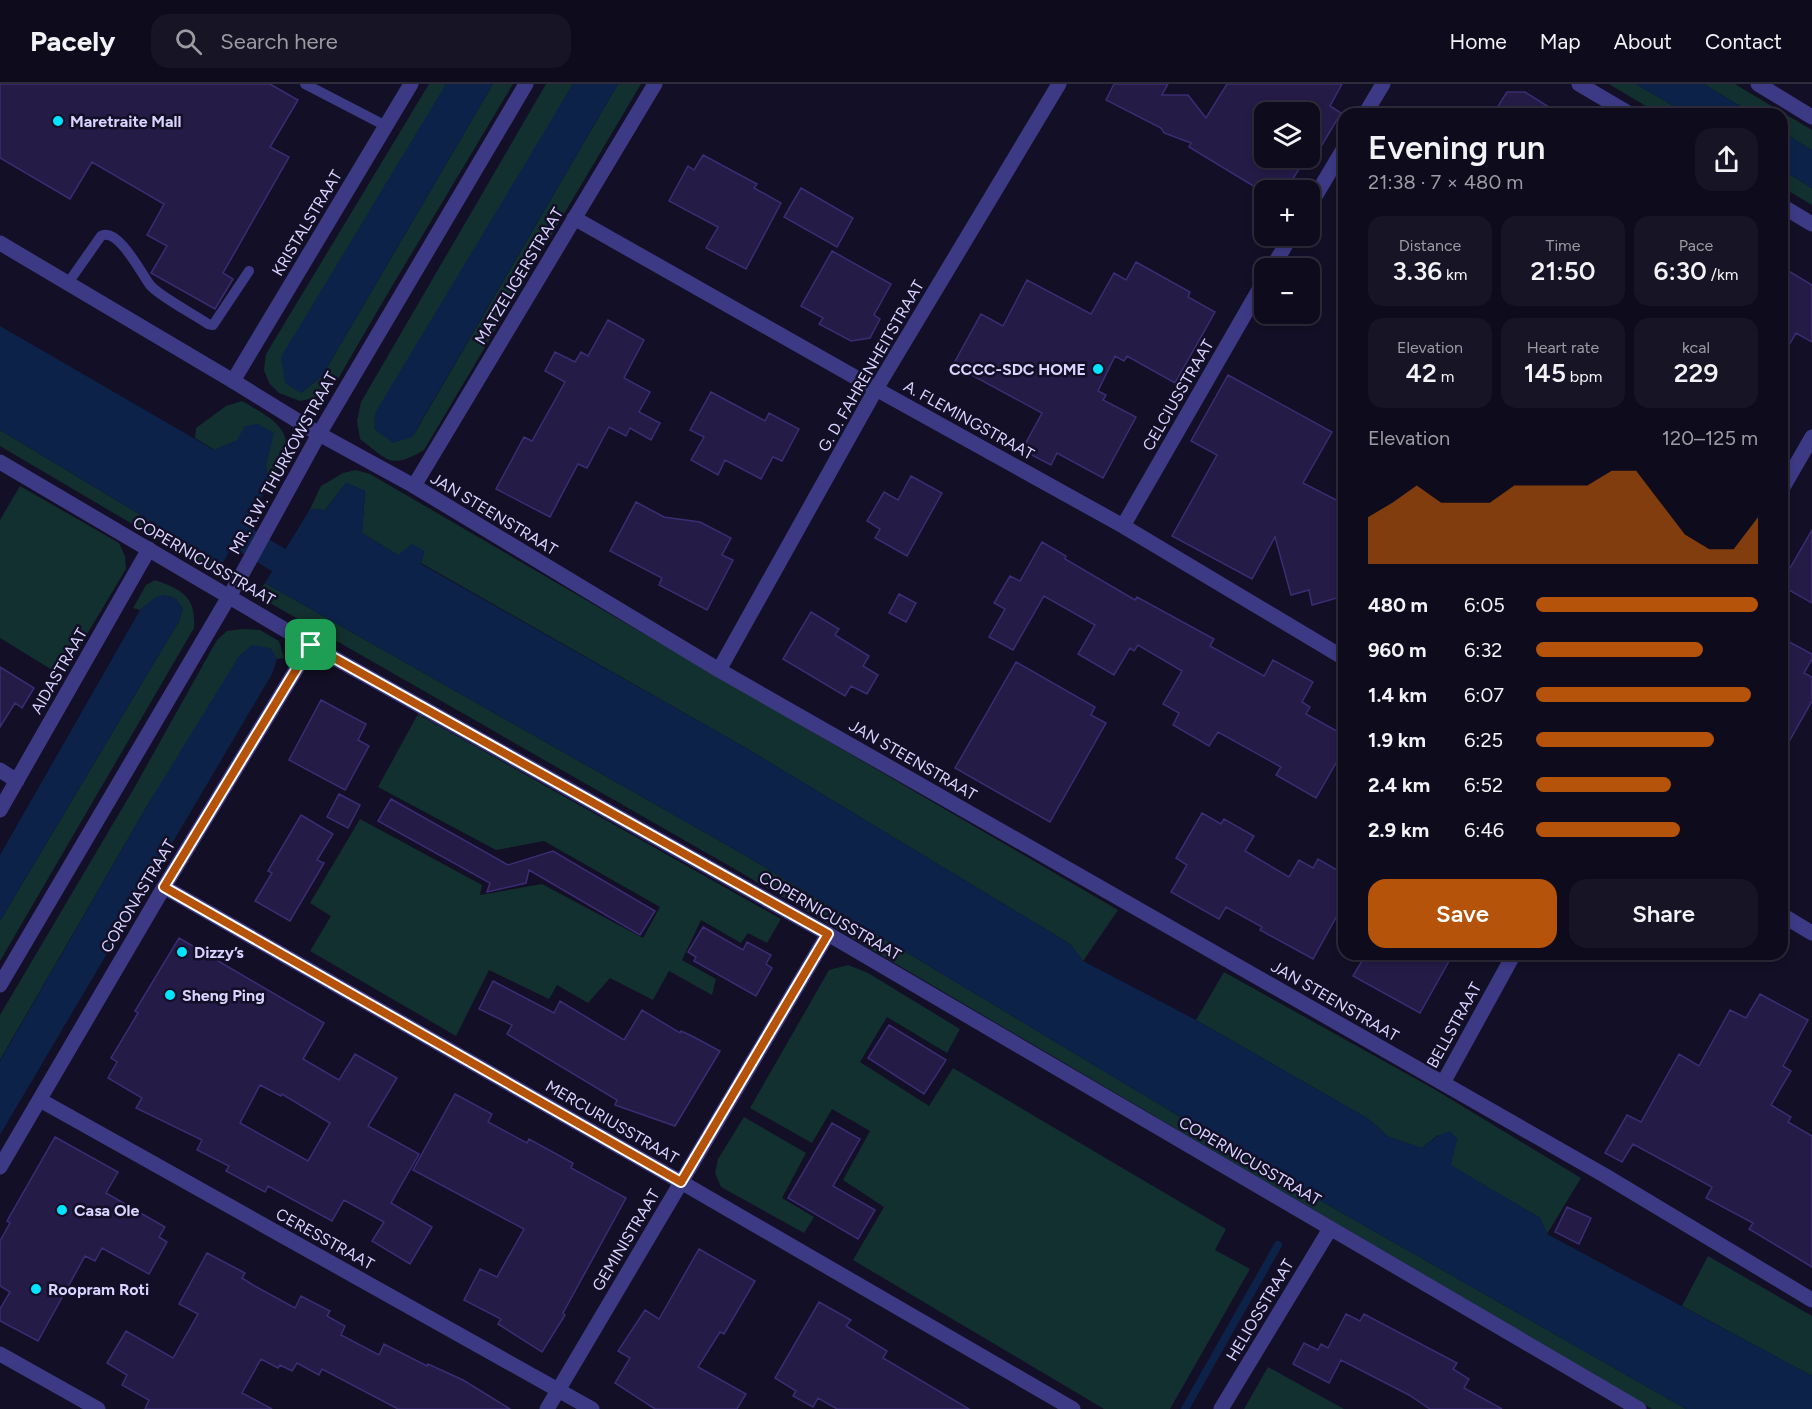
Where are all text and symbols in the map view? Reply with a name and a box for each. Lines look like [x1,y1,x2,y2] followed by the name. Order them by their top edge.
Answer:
[151,14,571,68] search box
[30,24,115,58] text: Pacely
[172,25,205,58] icon: search
[220,28,338,55] text: Search here
[1450,29,1507,54] text: Home
[1540,29,1581,54] text: Map
[1614,29,1672,54] text: About
[1705,29,1782,54] text: Contact
[1254,102,1320,324] map controls
[1254,102,1320,168] button: layers
[70,112,182,131] place label: Maretraite Mall
[51,114,65,128] marker: Maretraite Mall
[1368,128,1545,167] text: Evening run
[1695,128,1758,191] button: share
[268,167,346,279] street label: KRISTALSTRAAT
[1368,170,1523,194] text: 21:38 · 7 × 480 m
[1254,180,1320,246] button: +
[471,204,567,348] street label: MATZELIGERSTRAAT
[1399,236,1461,255] text: Distance
[1546,236,1580,255] text: Time
[1679,236,1713,255] text: Pace
[1393,255,1442,287] text: 3.36
[1531,255,1595,287] text: 21:50
[1654,255,1707,287] text: 6:30
[1254,258,1320,324] button: −
[1442,265,1467,284] text: km
[1707,265,1738,284] text: /km
[814,277,928,455] street label: G. D. FAHRENHEITSTRAAT
[1138,336,1218,454] street label: CELCIUSSTRAAT
[1397,338,1463,357] text: Elevation
[1527,338,1599,357] text: Heart rate
[1682,338,1710,357] text: kcal
[1406,357,1437,389] text: 42
[1524,357,1566,389] text: 145
[1674,357,1718,389] text: 229
[949,360,1086,379] place label: CCCC-SDC HOME
[1091,362,1105,376] marker: CCCC-SDC HOME
[1437,367,1454,386] text: m
[1566,367,1602,386] text: bpm
[225,368,341,557] street label: MR. R.W. THURKOWSTRAAT
[901,376,1038,464] street label: A. FLEMINGSTRAAT
[1368,426,1450,450] text: Elevation
[1662,426,1758,450] text: 120–125 m
[427,469,561,559] street label: JAN STEENSTRAAT
[130,513,279,610] street label: COPERNICUSSTRAAT
[1368,593,1428,617] text: 480 m
[1464,593,1505,617] text: 6:05
[285,619,336,670] pin
[27,625,91,717] street label: AIDASTRAAT
[294,628,327,661] icon: arrive
[1368,638,1426,662] text: 960 m
[1464,638,1502,662] text: 6:32
[1368,683,1427,707] text: 1.4 km
[1464,683,1504,707] text: 6:07
[846,716,980,804] street label: JAN STEENSTRAAT
[1368,728,1426,752] text: 1.9 km
[1464,728,1503,752] text: 6:25
[1368,773,1430,797] text: 2.4 km
[1464,773,1503,797] text: 6:52
[1368,818,1429,842] text: 2.9 km
[1464,818,1504,842] text: 6:46
[97,836,179,956] street label: CORONASTRAAT
[756,868,905,965] street label: COPERNICUSSTRAAT
[1368,879,1557,948] button: Save
[1569,879,1758,948] button: Share
[194,943,244,962] place label: Dizzy’s
[175,945,189,959] marker: Dizzy’s
[1268,957,1402,1045] street label: JAN STEENSTRAAT
[1423,979,1485,1071] street label: BELLSTRAAT
[182,986,265,1005] place label: Sheng Ping
[163,988,177,1002] marker: Sheng Ping
[542,1076,682,1168] street label: MERCURIUSSTRAAT
[1176,1113,1325,1210] street label: COPERNICUSSTRAAT
[588,1186,664,1294] street label: GEMINISTRAAT
[74,1201,139,1220] place label: Casa Ole
[55,1203,69,1217] marker: Casa Ole
[273,1204,378,1274] street label: CERESSTRAAT
[1222,1256,1298,1364] street label: HELIOSSTRAAT
[48,1280,149,1299] place label: Roopram Roti
[29,1282,43,1296] marker: Roopram Roti

